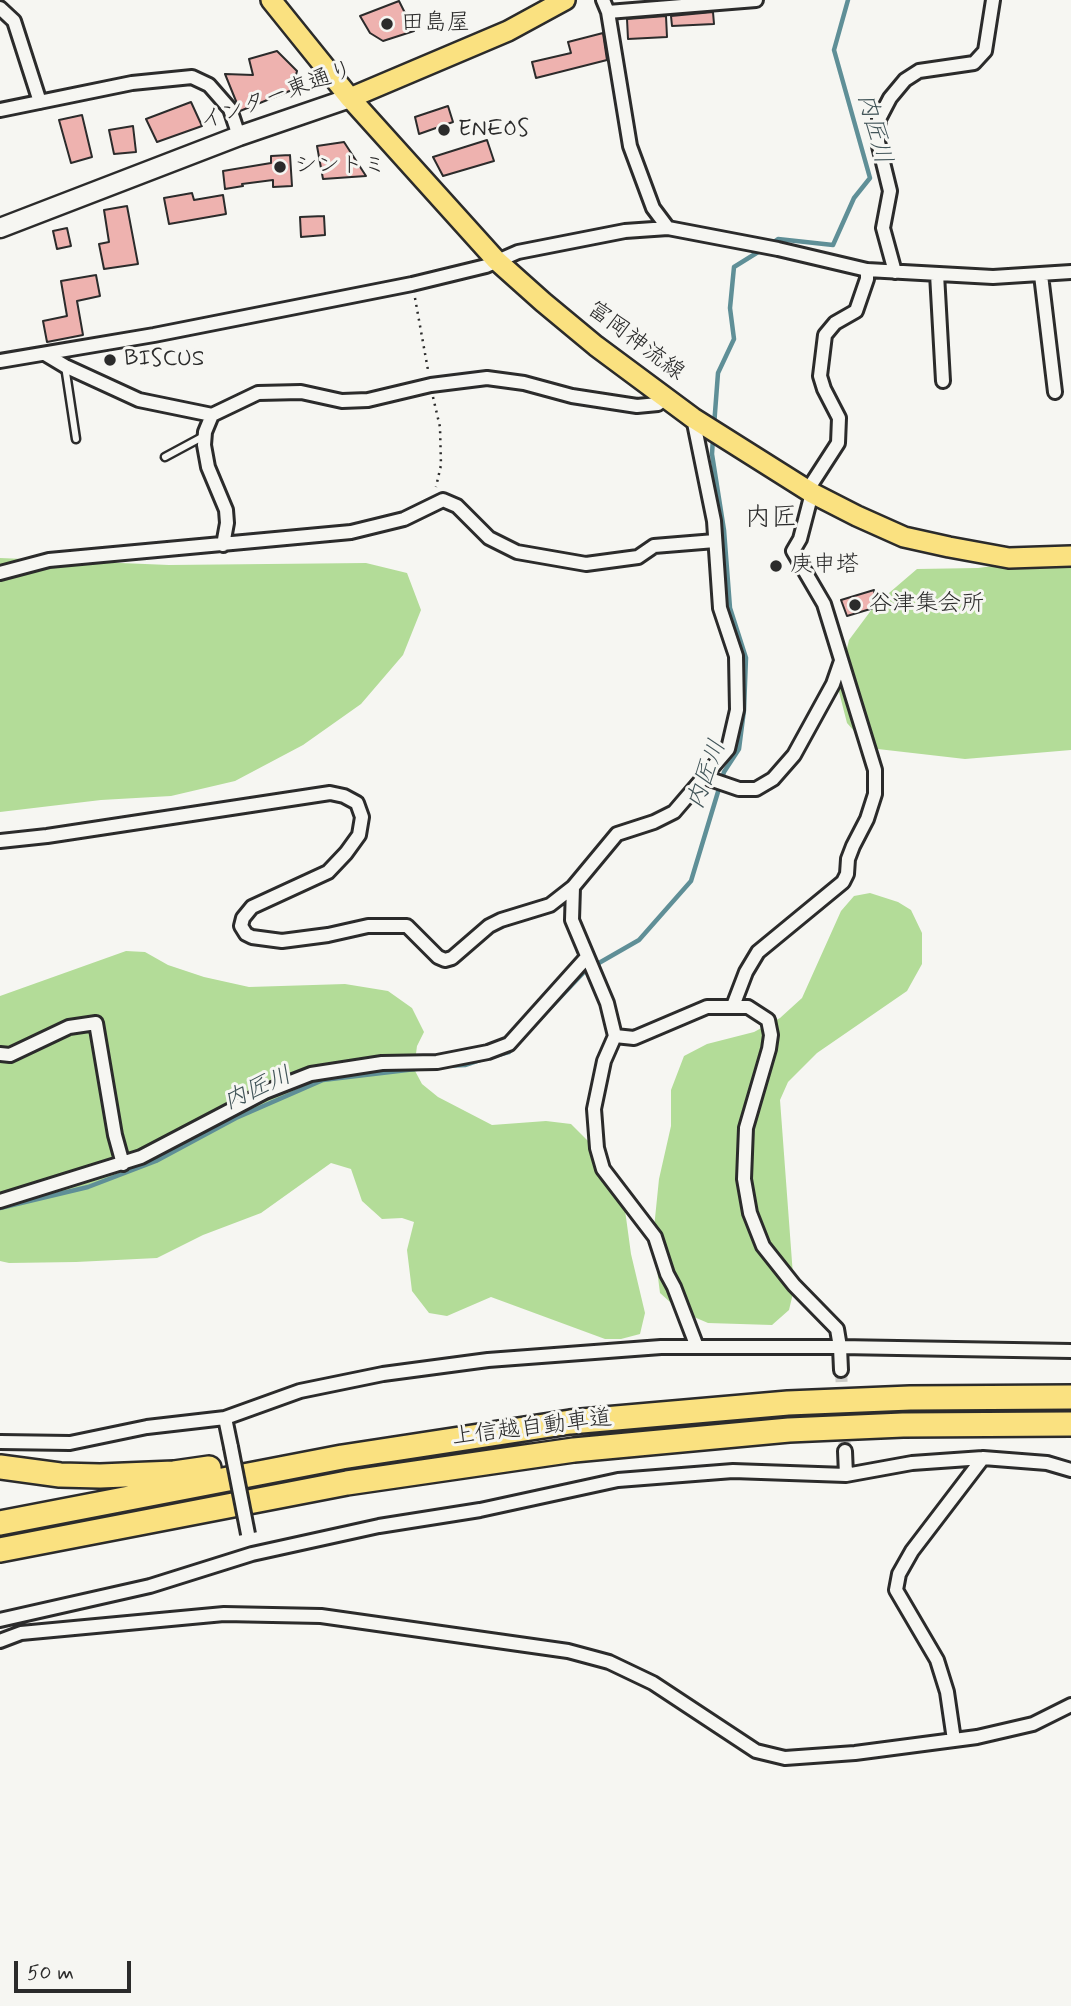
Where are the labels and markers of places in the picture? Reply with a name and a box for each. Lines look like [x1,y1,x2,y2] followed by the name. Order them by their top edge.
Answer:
[401,10,470,38] place label: 田島屋
[379,16,395,32] marker: 田島屋
[458,116,529,144] place label: ENEOS
[436,122,452,138] marker: ENEOS
[294,153,386,181] place label: シントミ
[272,159,288,175] marker: シントミ
[124,346,205,374] place label: BISCUS
[102,352,118,368] marker: BISCUS
[790,552,859,580] place label: 庚申塔
[768,558,784,574] marker: 庚申塔
[869,591,984,619] place label: 谷津集会所
[847,597,863,613] marker: 谷津集会所

